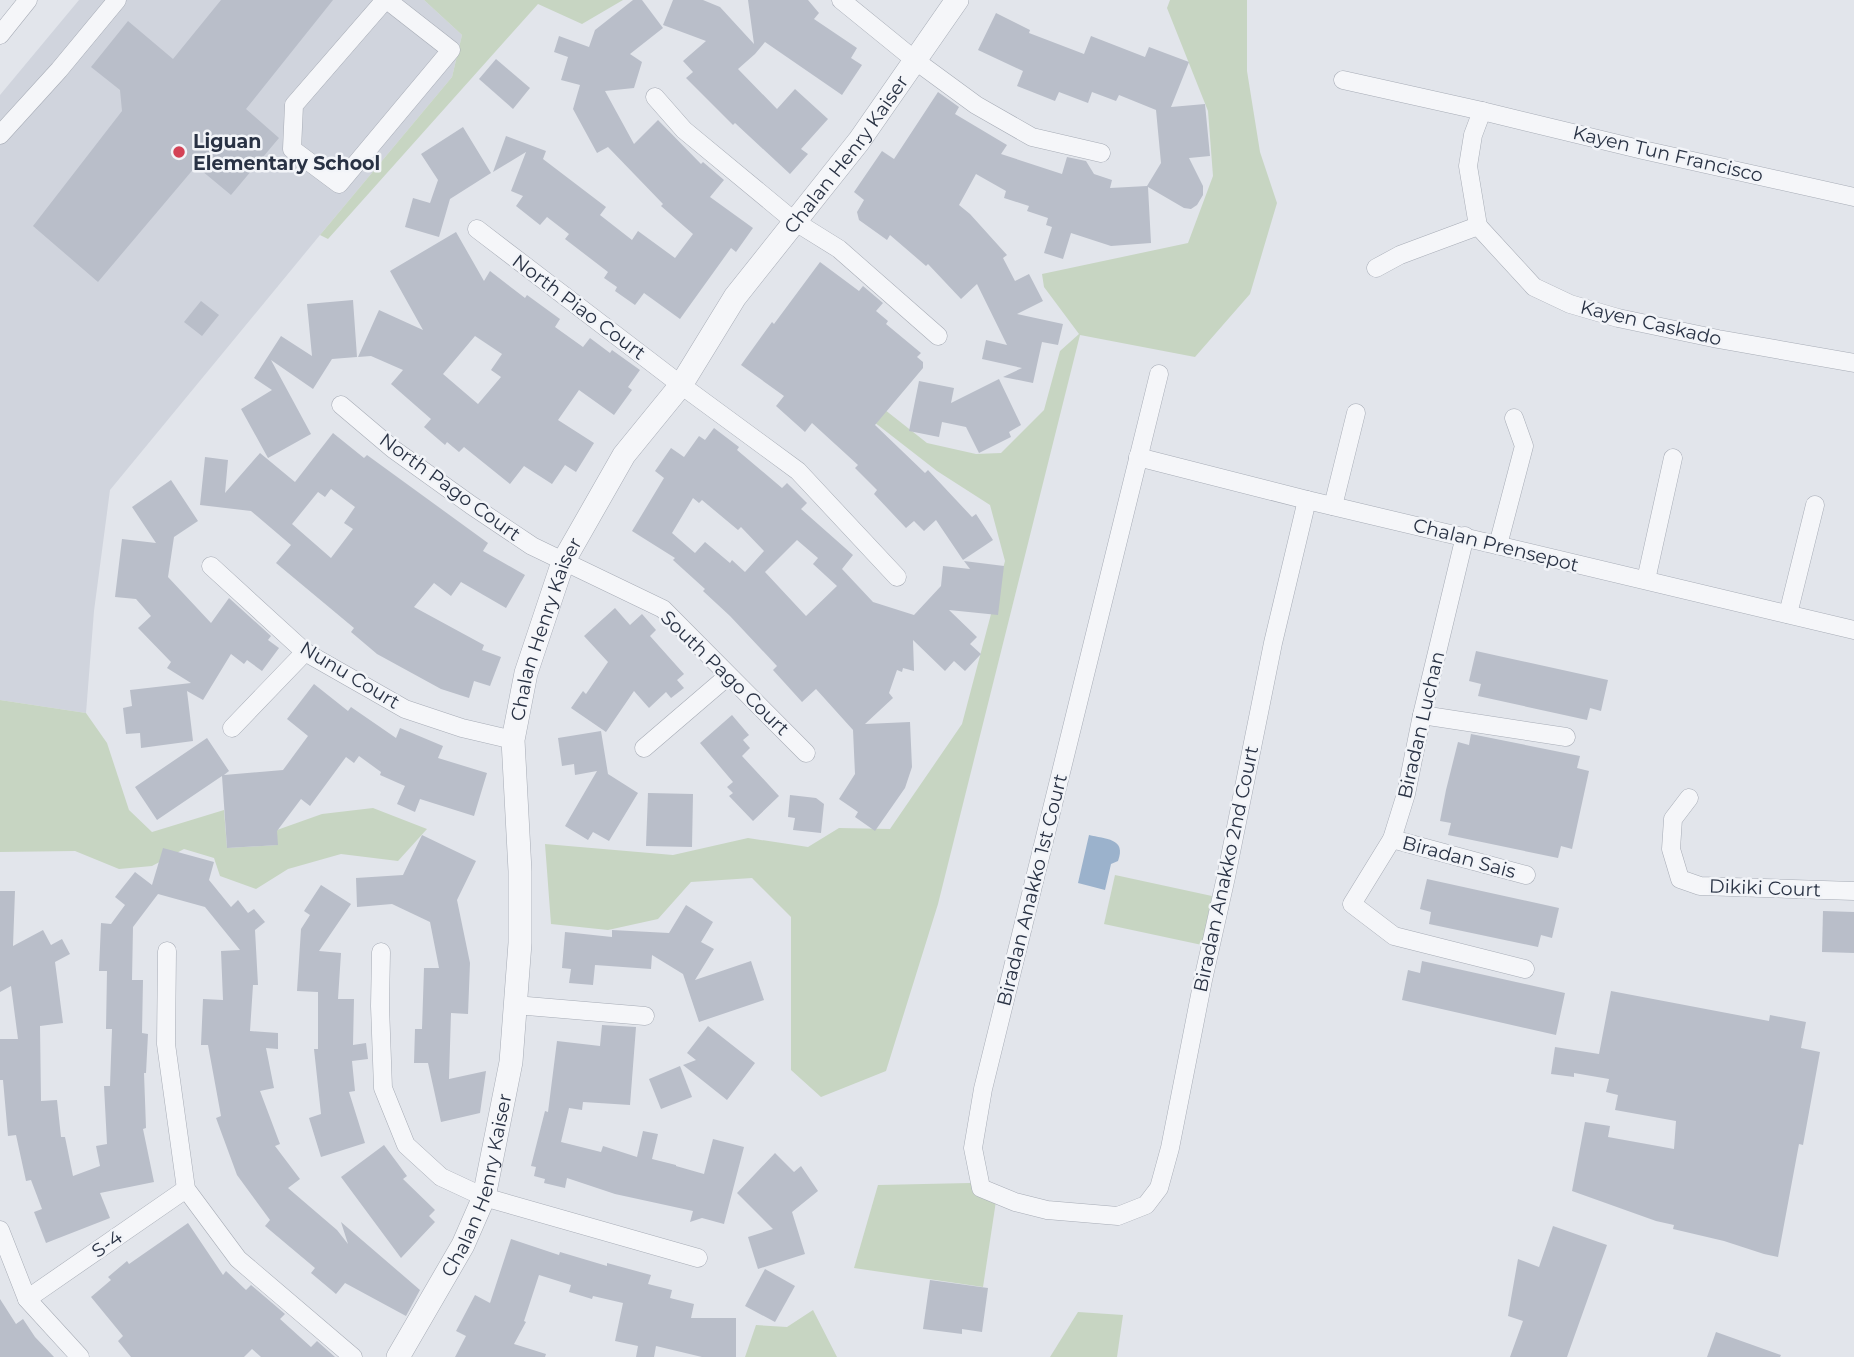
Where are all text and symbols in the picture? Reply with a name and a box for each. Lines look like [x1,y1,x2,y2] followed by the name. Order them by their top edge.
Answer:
[779,71,913,238] street label: Chalan Henry Kaiser
[1571,121,1766,187] street label: Kayen Tun Francisco
[193,130,380,175] place label: Liguan Elementary School
[171,144,187,160] marker: Liguan Elementary School
[508,249,650,365] street label: North Piao Court
[1578,296,1724,350] street label: Kayen Caskado
[375,428,525,546] street label: North Pago Court
[1411,513,1581,577] street label: Chalan Prensepot
[505,533,586,723] street label: Chalan Henry Kaiser
[656,606,794,740] street label: South Pago Court
[296,636,404,714] street label: Nunu Court
[1393,649,1449,801] street label: Biradan Luchan
[1189,744,1263,994] street label: Biradan Anakko 2nd Court
[992,771,1072,1008] street label: Biradan Anakko 1st Court
[1400,831,1518,883] street label: Biradan Sais
[1709,875,1822,901] street label: Dikiki Court
[436,1092,516,1281] street label: Chalan Henry Kaiser
[87,1225,127,1263] street label: S-4

